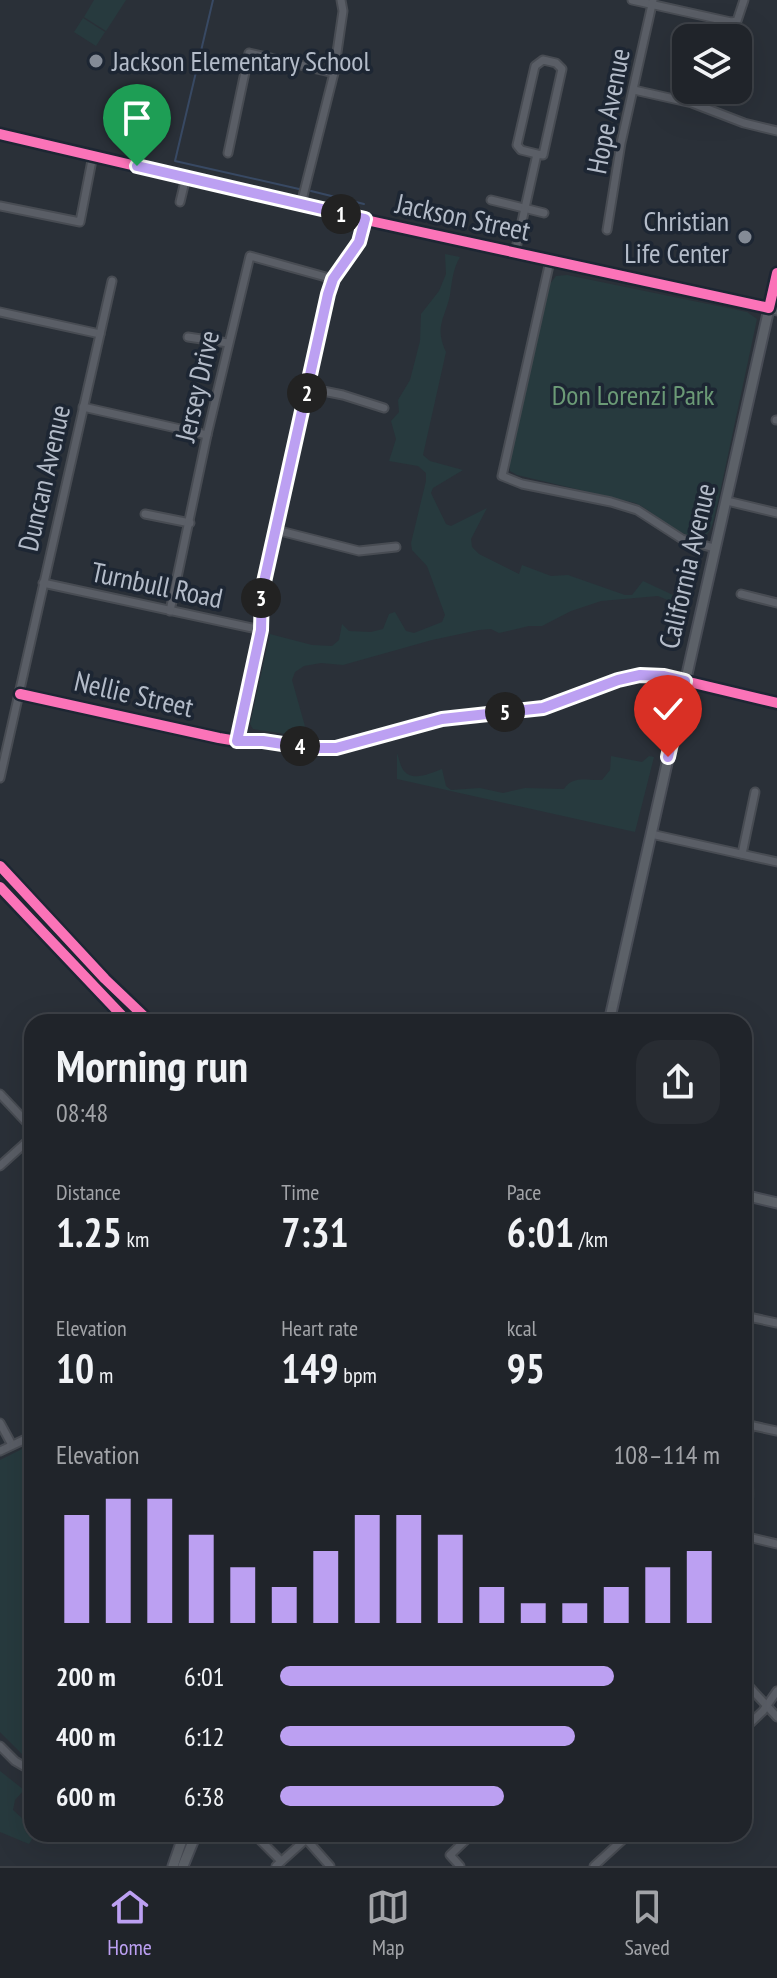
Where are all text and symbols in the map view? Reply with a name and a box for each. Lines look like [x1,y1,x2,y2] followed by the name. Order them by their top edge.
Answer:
[672,24,752,104] map controls
[672,24,752,104] button: layers
[111,42,370,79] place label: Jackson Elementary School
[577,45,638,177] street label: Hope Avenue
[87,52,105,70] marker: Jackson Elementary School
[103,84,171,166] pin
[115,96,159,140] icon: arrive
[392,184,534,249] street label: Jackson Street
[321,194,361,234] pin: 1
[336,200,346,228] text: 1
[624,202,729,271] place label: Christian Life Center
[736,228,754,246] marker: Christian Life Center
[166,327,227,446] street label: Jersey Drive
[287,373,327,413] pin: 2
[552,376,714,413] park label: Don Lorenzi Park
[302,379,312,407] text: 2
[9,401,78,554] street label: Duncan Avenue
[650,480,723,652] street label: California Avenue
[88,553,226,616] street label: Turnbull Road
[241,578,281,618] pin: 3
[256,584,266,612] text: 3
[71,662,198,725] street label: Nellie Street
[634,675,702,757] pin
[646,687,690,731] icon: check
[485,692,525,732] pin: 5
[500,698,510,726] text: 5
[280,726,320,766] pin: 4
[295,732,305,760] text: 4
[56,1037,248,1094] text: Morning run
[636,1040,720,1124] button: share
[56,1096,108,1129] text: 08:48
[56,1178,121,1206] text: Distance
[281,1178,319,1206] text: Time
[507,1178,541,1206] text: Pace
[56,1206,122,1258] text: 1.25
[281,1206,349,1258] text: 7:31
[507,1206,574,1258] text: 6:01
[122,1225,149,1253] text: km
[574,1225,608,1253] text: /km
[56,1314,127,1342] text: Elevation
[281,1314,358,1342] text: Heart rate
[507,1314,537,1342] text: kcal
[56,1342,94,1394] text: 10
[281,1342,339,1394] text: 149
[507,1342,545,1394] text: 95
[94,1361,113,1389] text: m
[339,1361,377,1389] text: bpm
[56,1438,139,1471] text: Elevation
[614,1438,720,1471] text: 108–114 m
[56,1660,116,1693] text: 200 m
[184,1660,224,1693] text: 6:01
[56,1720,116,1753] text: 400 m
[184,1720,224,1753] text: 6:12
[56,1780,116,1813] text: 600 m
[184,1780,224,1813] text: 6:38
[107,1885,152,1961] tab: Home
[366,1885,410,1961] tab: Map
[624,1885,670,1961] tab: Saved

